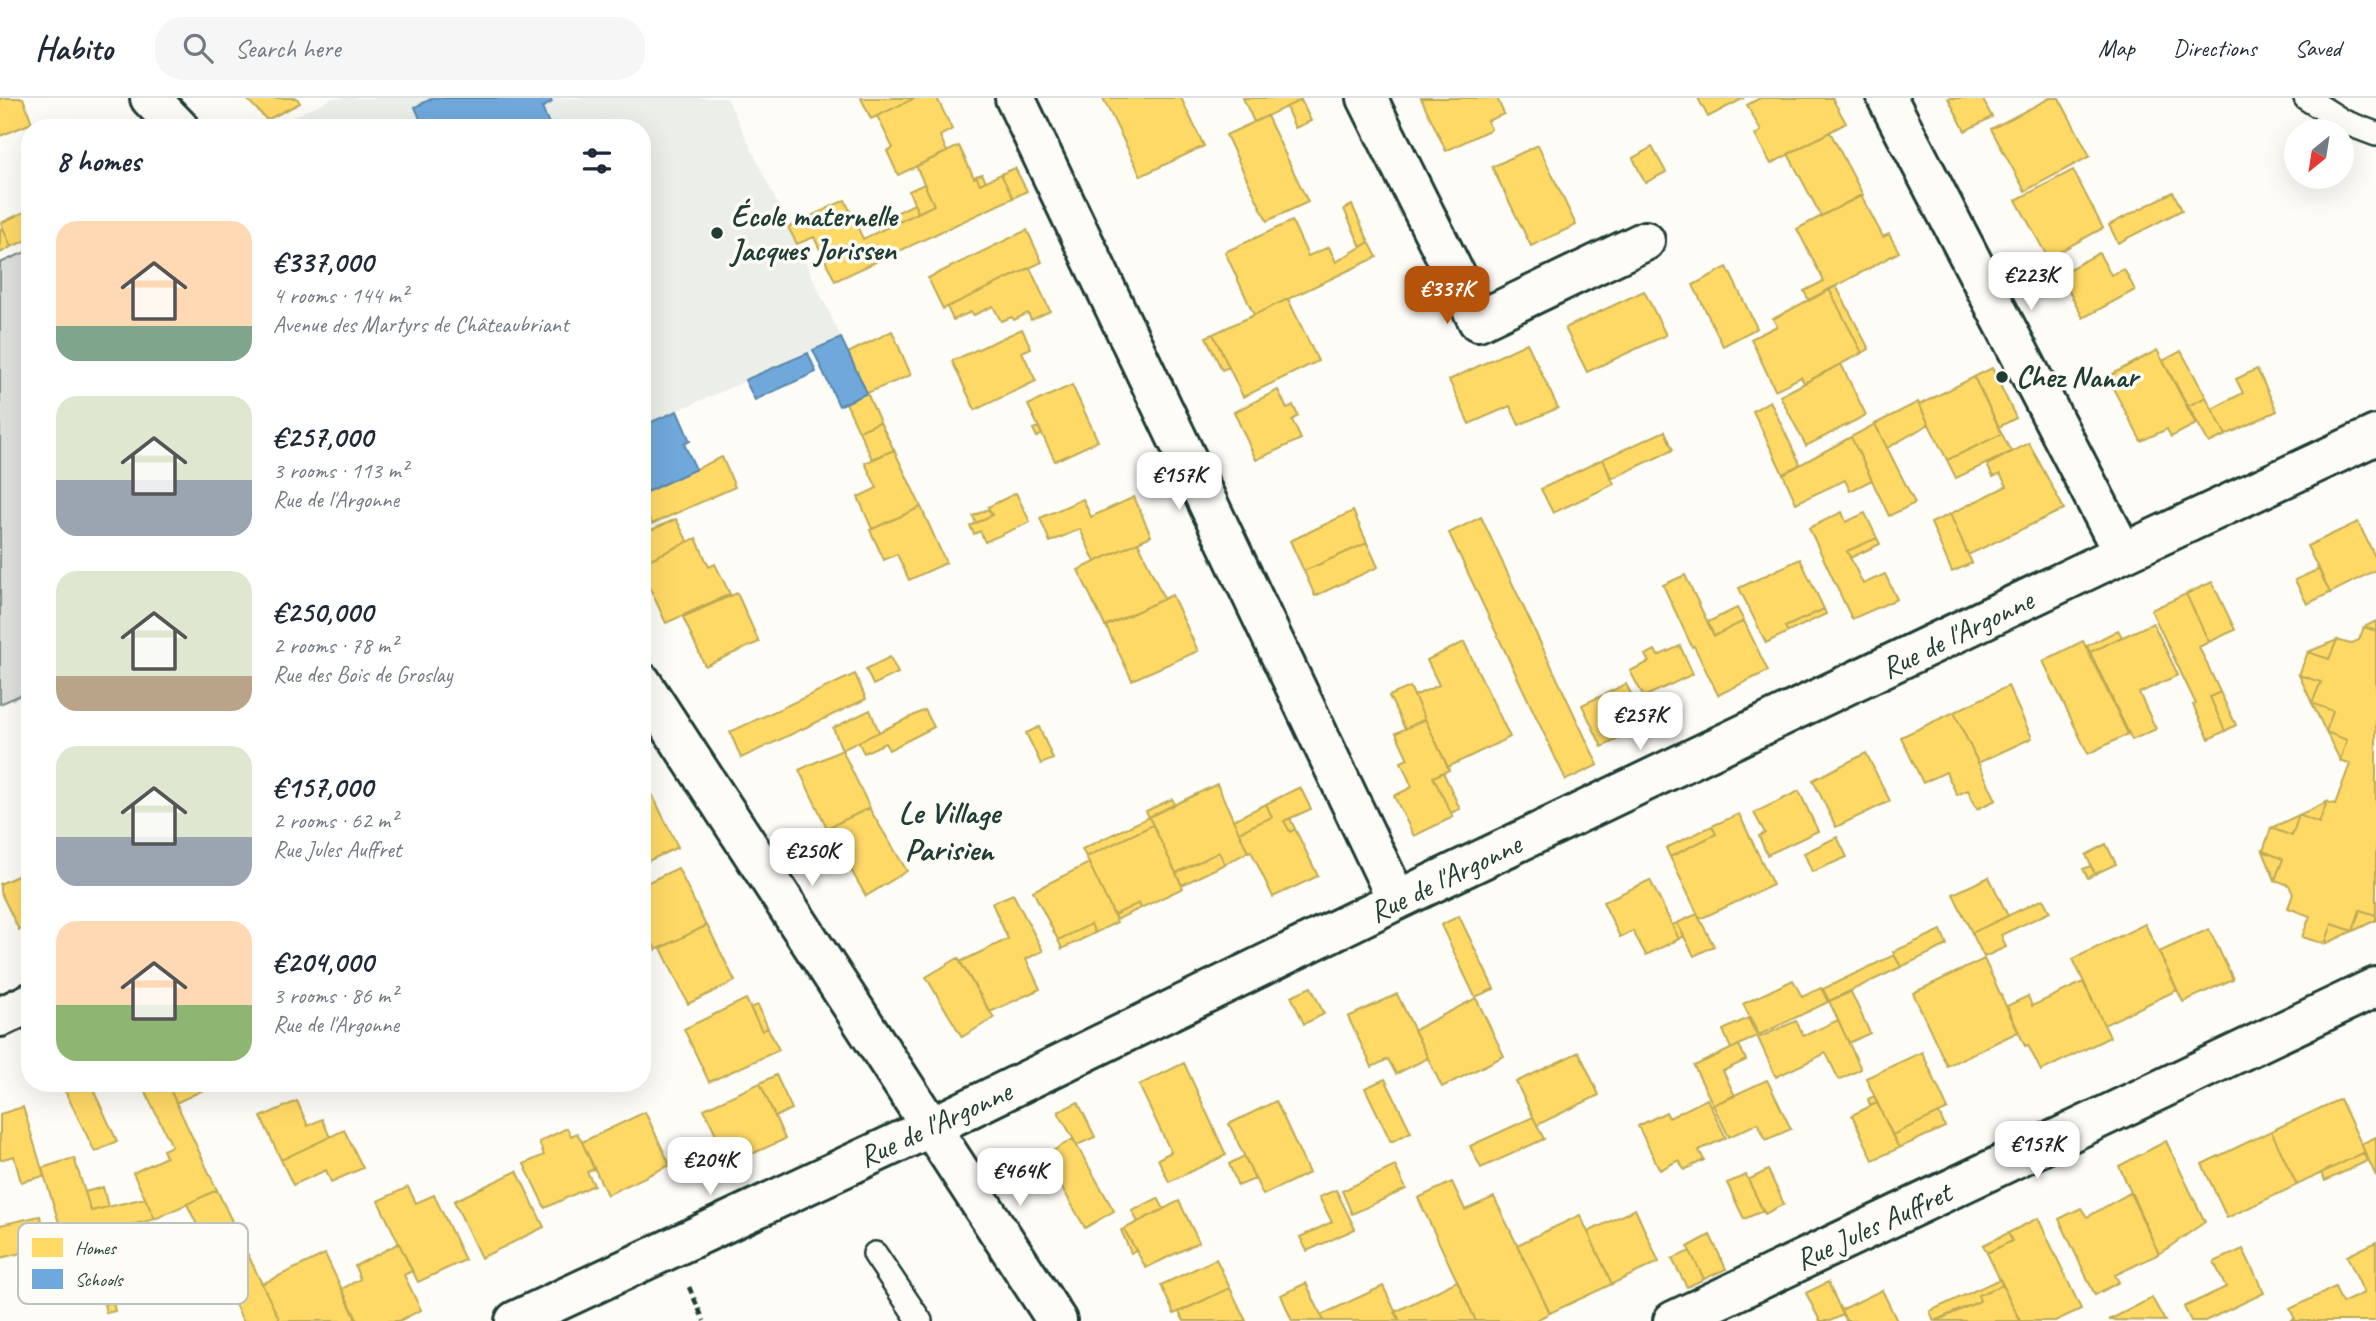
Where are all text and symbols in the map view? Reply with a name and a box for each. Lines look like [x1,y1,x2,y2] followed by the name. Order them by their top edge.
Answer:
[155,17,645,80] search box
[35,27,113,69] text: Habito
[179,29,217,67] icon: search
[235,32,341,65] text: Search here
[2098,33,2135,63] text: Map
[2173,33,2256,63] text: Directions
[2294,33,2341,63] text: Saved
[2284,119,2354,189] north arrow
[2284,119,2354,189] map controls
[56,142,141,180] text: 8 homes
[578,142,616,180] icon: filters
[729,197,899,269] place label: École maternelle Jacques Jorissen
[709,225,725,241] marker: École maternelle Jacques Jorissen
[273,243,373,281] text: €337,000
[112,249,196,333] icon: home
[1982,252,2080,312] pin: €223K
[2004,260,2058,289] text: €223K
[1398,266,1496,326] pin: €337K
[1421,274,1474,303] text: €337K
[273,281,408,310] text: 4 rooms · 144 m²
[273,310,569,339] text: Avenue des Martyrs de Châteaubriant
[2016,358,2141,396] place label: Chez Nanar
[1994,369,2010,385] marker: Chez Nanar
[273,418,373,456] text: €257,000
[112,424,196,508] icon: home
[1130,452,1228,512] pin: €157K
[273,456,408,485] text: 3 rooms · 113 m²
[1153,460,1205,489] text: €157K
[273,485,399,514] text: Rue de l'Argonne
[1875,580,2041,687] street label: Rue de l'Argonne
[273,593,373,631] text: €250,000
[112,599,196,683] icon: home
[273,631,397,660] text: 2 rooms · 78 m²
[273,660,452,689] text: Rue des Bois de Groslay
[1591,692,1689,752] pin: €257K
[1614,700,1666,729] text: €257K
[273,768,373,806] text: €157,000
[112,774,196,858] icon: home
[898,792,1003,870] district label: Le Village Parisien
[273,806,397,835] text: 2 rooms · 62 m²
[1363,824,1529,931] street label: Rue de l'Argonne
[763,828,861,888] pin: €250K
[273,835,401,864] text: Rue Jules Auffret
[786,836,838,865] text: €250K
[273,943,373,981] text: €204,000
[112,949,196,1033] icon: home
[273,981,397,1010] text: 3 rooms · 86 m²
[273,1010,399,1039] text: Rue de l'Argonne
[853,1071,1019,1176] street label: Rue de l'Argonne
[1988,1122,2086,1181] pin: €157K
[2011,1129,2063,1158] text: €157K
[661,1138,759,1197] pin: €204K
[683,1145,737,1174] text: €204K
[971,1148,1069,1208] pin: €464K
[993,1156,1047,1185] text: €464K
[1789,1172,1960,1279] street label: Rue Jules Auffret
[18,1223,248,1304] legend
[75,1236,117,1260] text: Homes
[75,1268,125,1292] text: Schools

